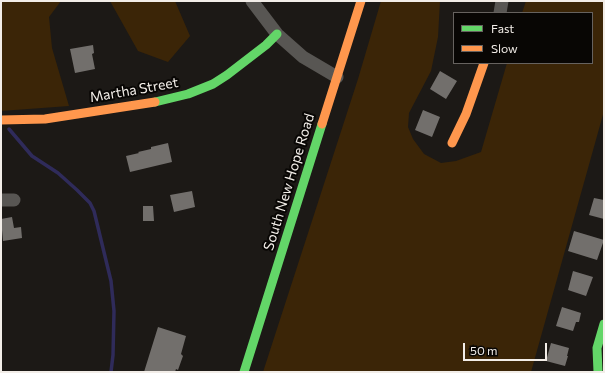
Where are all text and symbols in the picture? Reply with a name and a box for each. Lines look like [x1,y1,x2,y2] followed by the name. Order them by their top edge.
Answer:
[453,12,593,64] legend
[491,21,514,35] text: Fast
[491,41,518,55] text: Slow
[88,74,180,106] street label: Martha Street
[260,111,318,253] street label: South New Hope Road
[465,335,549,361] scale bar
[470,343,498,357] text: 50 m

